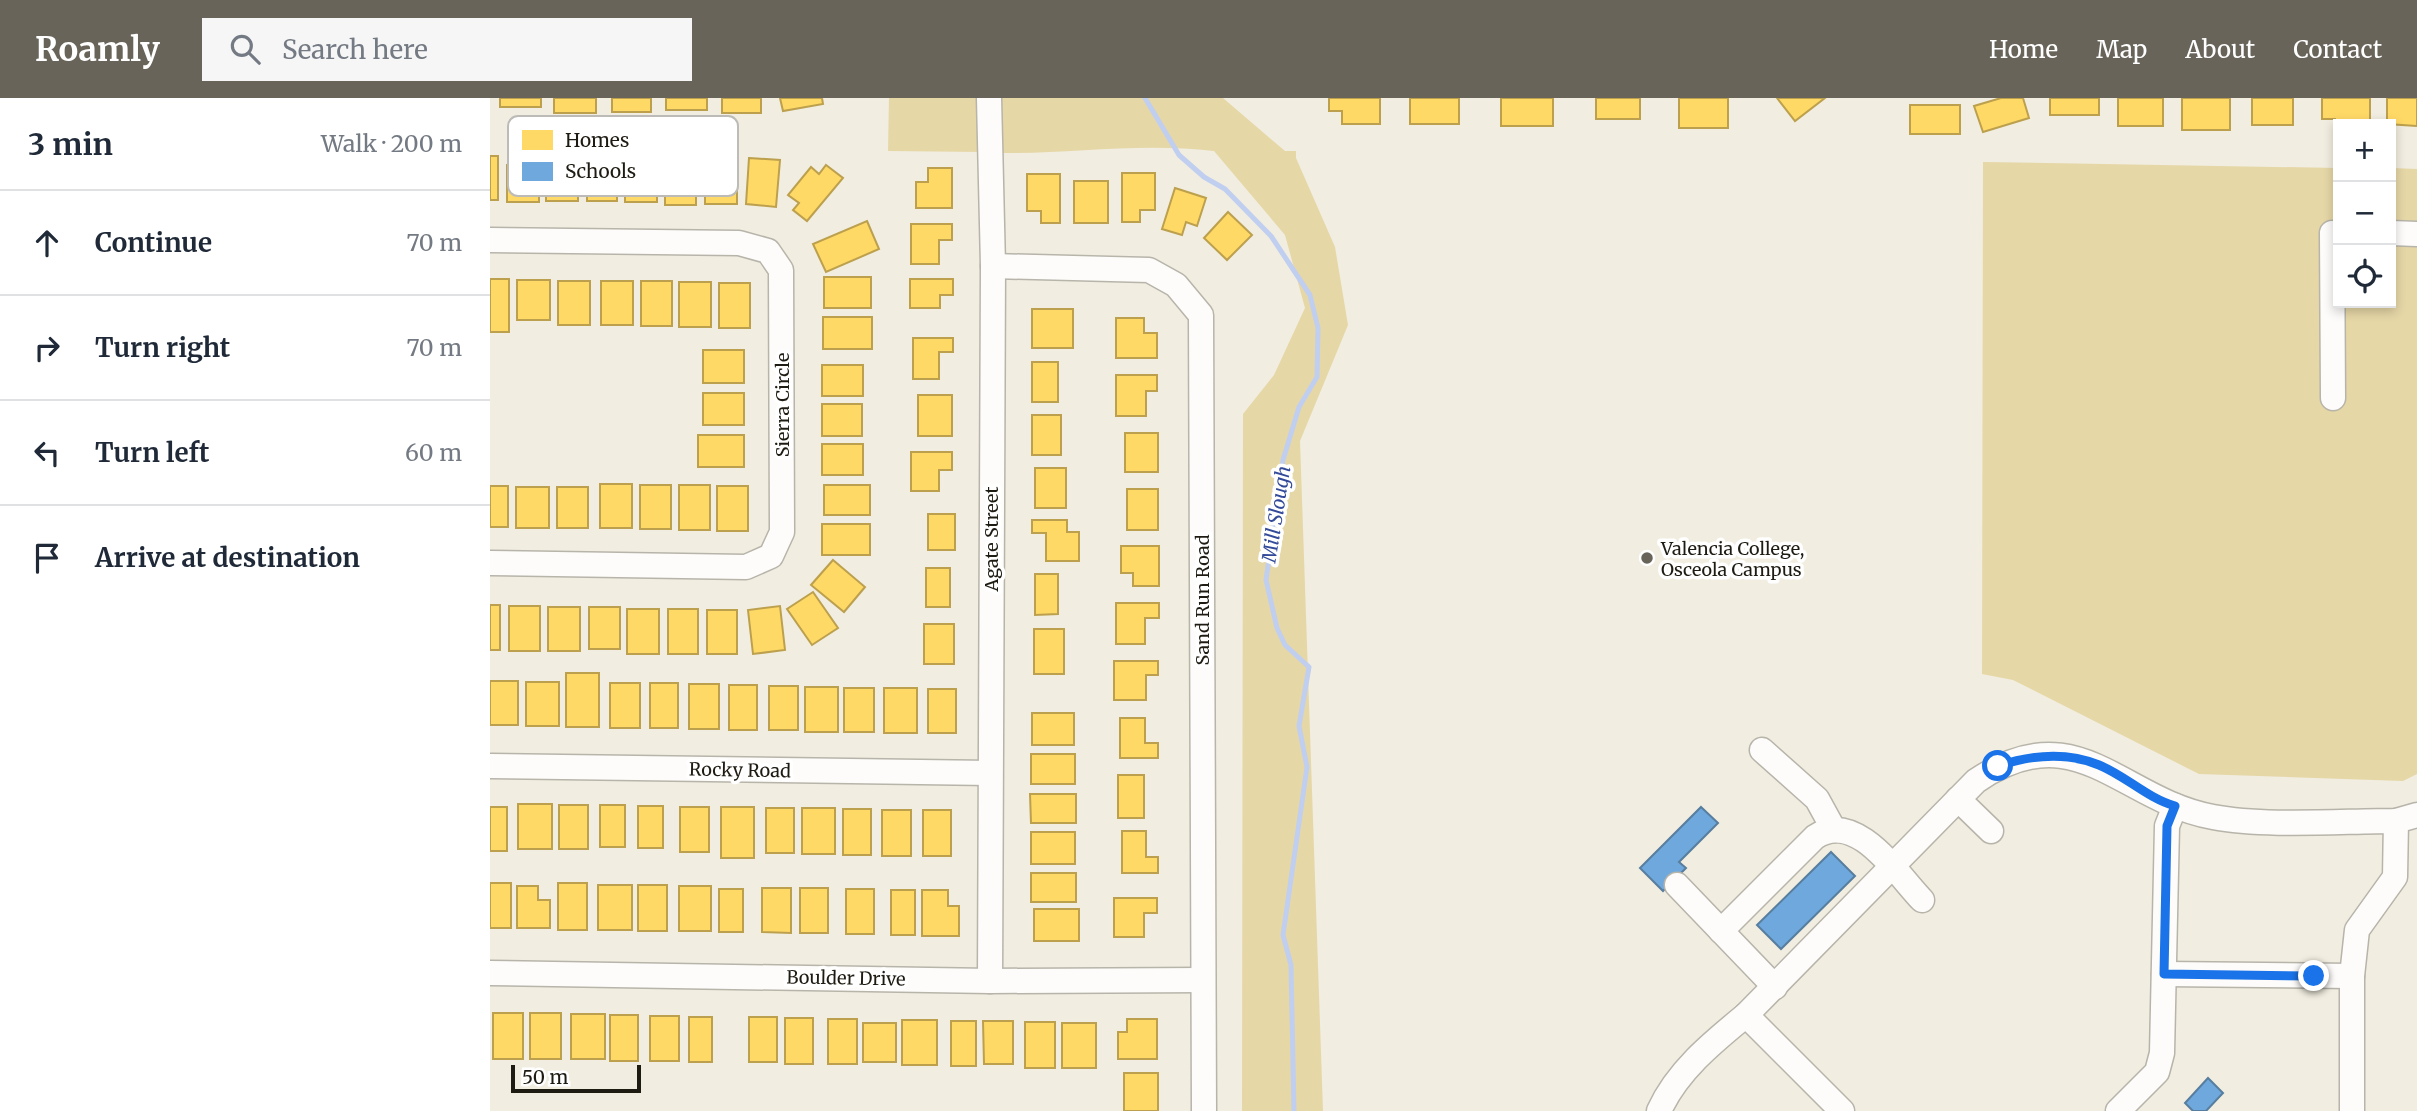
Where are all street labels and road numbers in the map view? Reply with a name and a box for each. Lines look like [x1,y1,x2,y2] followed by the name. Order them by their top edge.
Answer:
[771,353,794,457] street label: Sierra Circle
[980,487,1003,592] street label: Agate Street
[1191,534,1214,666] street label: Sand Run Road
[689,758,791,782] street label: Rocky Road
[786,965,906,991] street label: Boulder Drive

